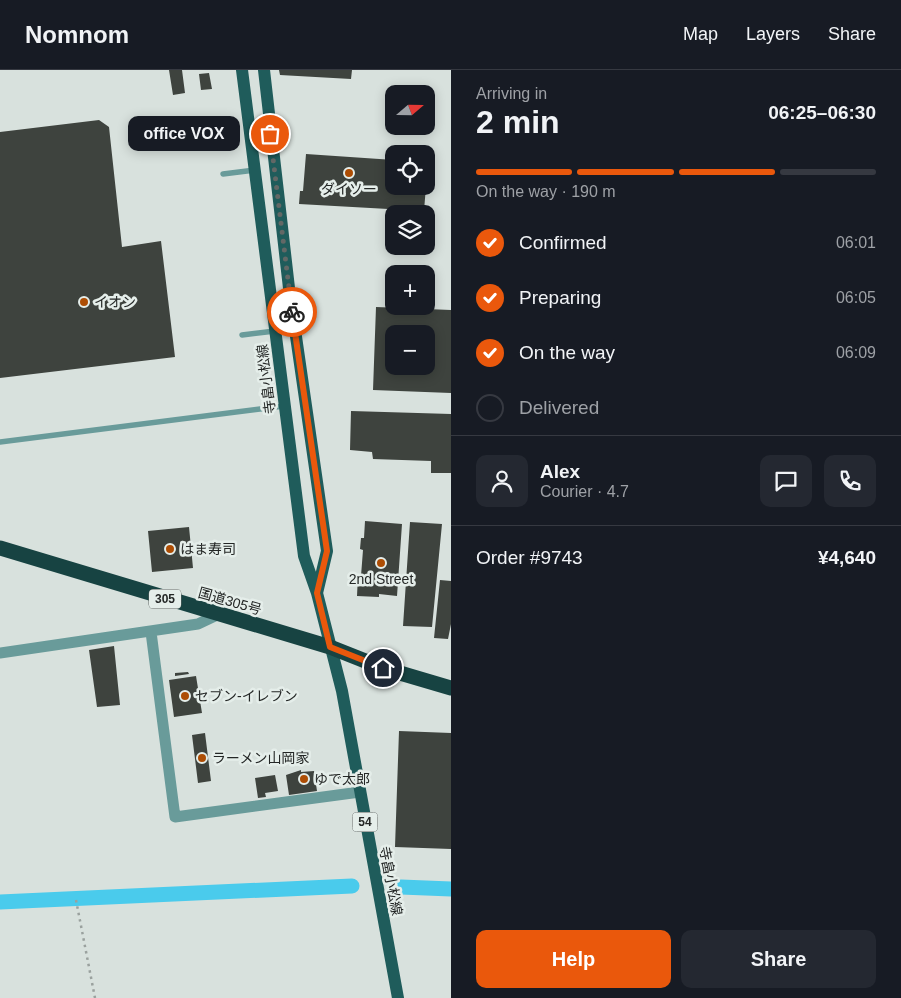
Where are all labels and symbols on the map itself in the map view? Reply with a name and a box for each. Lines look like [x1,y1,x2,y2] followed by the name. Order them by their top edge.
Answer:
[385,85,435,135] north arrow
[249,113,291,155] pin
[128,116,240,152] callout: office VOX
[343,167,355,179] marker: ダイソー
[321,181,377,197] place label: ダイソー
[267,287,317,337] courier
[94,294,136,310] place label: イオン
[78,296,90,308] marker: イオン
[254,343,278,415] street label: 寺畠小松線
[180,541,236,557] place label: はま寿司
[164,543,176,555] marker: はま寿司
[375,557,387,569] marker: 2nd Street
[349,571,413,587] place label: 2nd Street
[196,584,264,618] street label: 国道305号
[149,590,181,608] road number: 305
[362,647,404,689] pin
[195,688,298,704] place label: セブン-イレブン
[179,690,191,702] marker: セブン-イレブン
[212,750,309,766] place label: ラーメン山岡家
[196,752,208,764] marker: ラーメン山岡家
[314,771,370,787] place label: ゆで太郎
[298,773,310,785] marker: ゆで太郎
[352,812,378,832] road number: 54
[376,845,406,917] street label: 寺畠小松線

